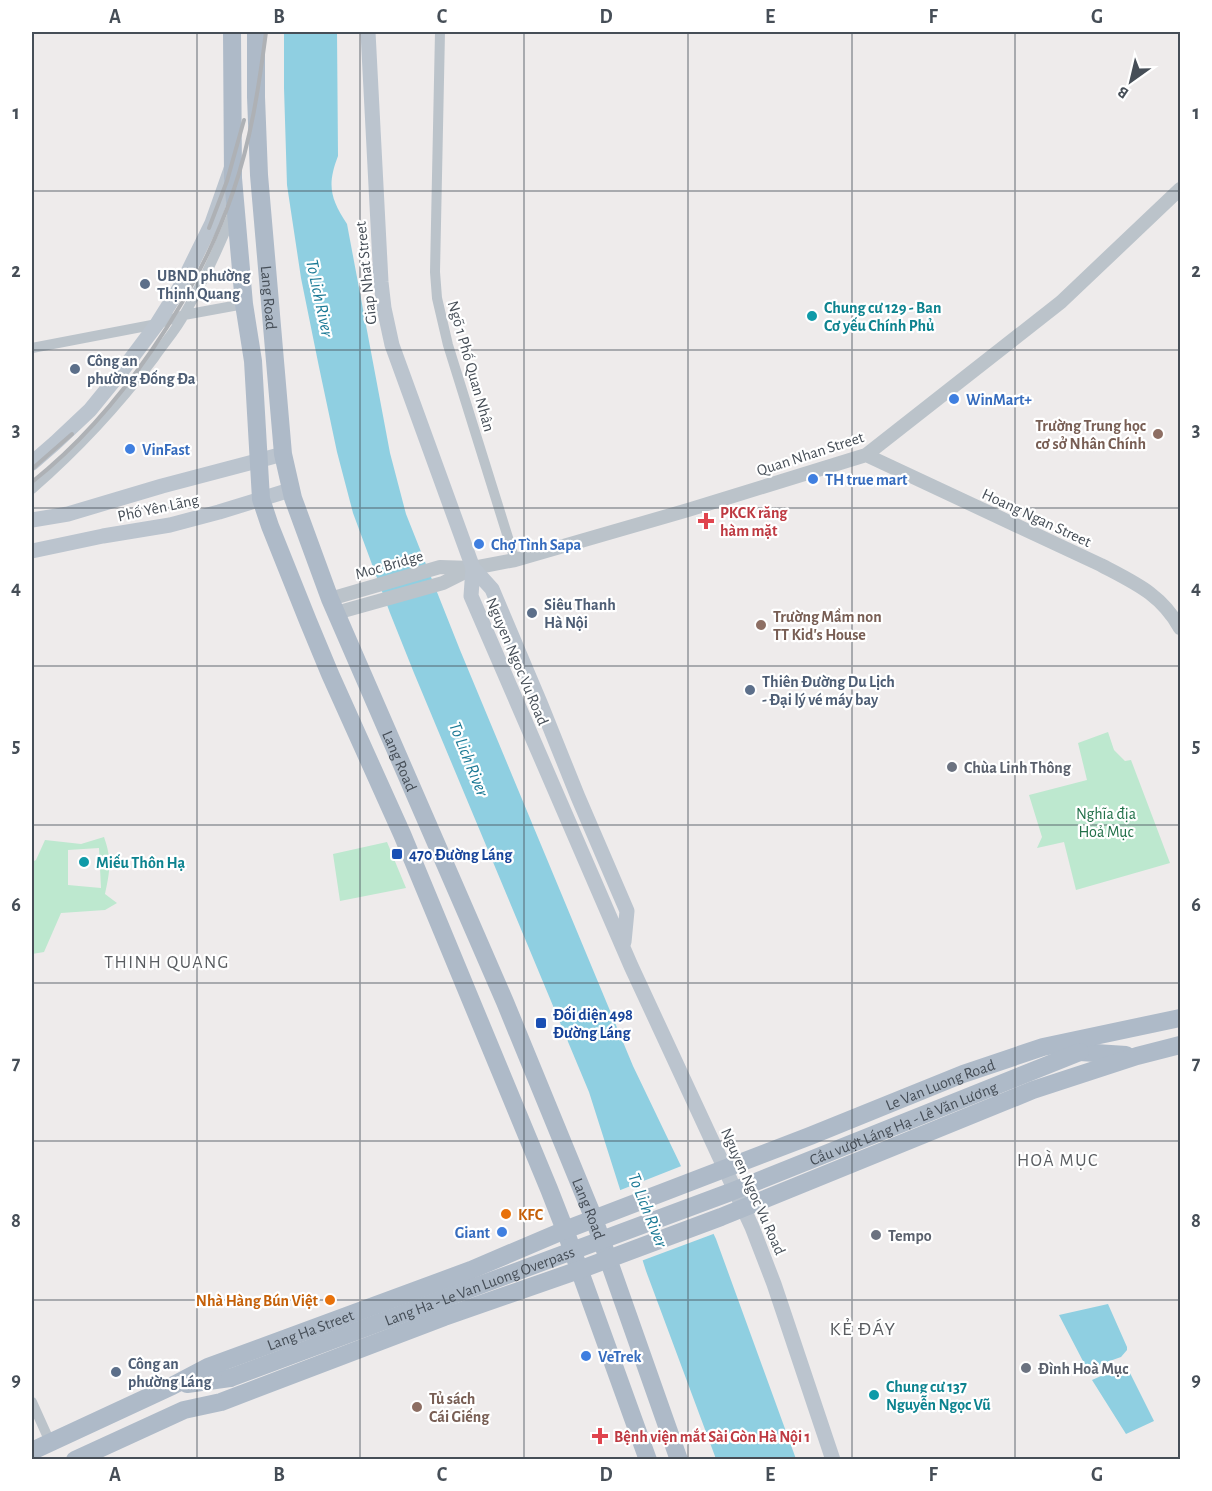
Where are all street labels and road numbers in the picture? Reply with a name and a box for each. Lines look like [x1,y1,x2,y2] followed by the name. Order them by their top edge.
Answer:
[353,221,379,325] street label: Giap Nhat Street
[258,265,279,330] street label: Lang Road
[444,299,497,434] street label: Ngõ 1 Phố Quan Nhân
[755,429,866,480] street label: Quan Nhan Street
[980,486,1094,550] street label: Hoang Ngan Street
[116,492,201,524] street label: Phố Yên Lãng
[353,548,425,582] street label: Moc Bridge
[482,595,551,728] street label: Nguyen Ngoc Vu Road
[379,728,419,794] street label: Lang Road
[883,1057,997,1113] street label: Le Van Luong Road
[808,1079,1000,1168] street label: Cầu vượt Láng Hạ - Lê Văn Lương
[717,1126,788,1258] street label: Nguyen Ngoc Vu Road
[569,1176,607,1241] street label: Lang Road
[382,1244,577,1329] street label: Lang Ha - Le Van Luong Overpass
[265,1307,356,1353] street label: Lang Ha Street

